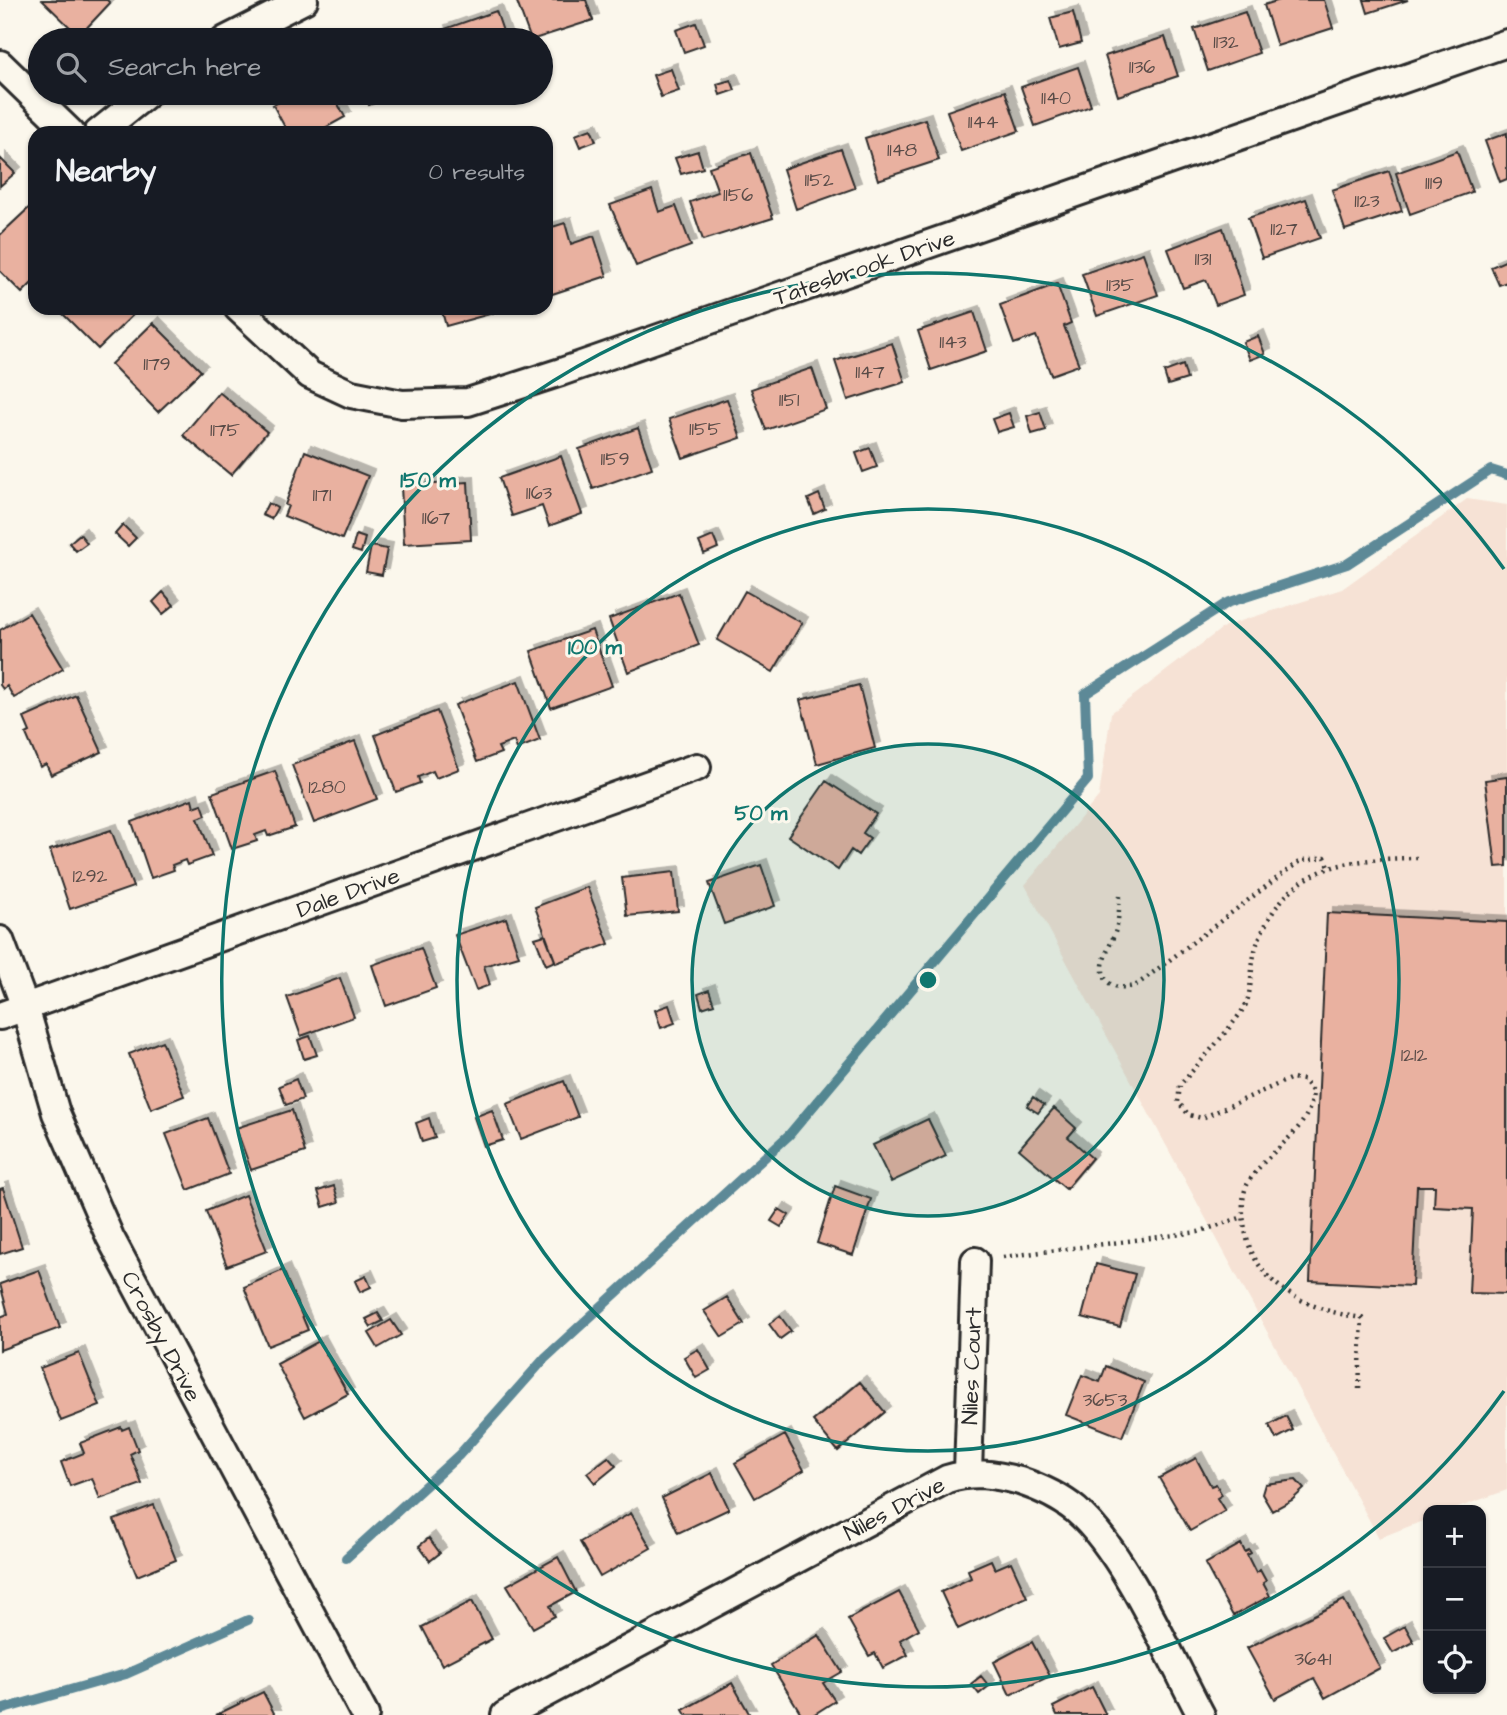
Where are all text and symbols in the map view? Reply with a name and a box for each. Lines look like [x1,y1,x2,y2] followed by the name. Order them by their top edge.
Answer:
[28,28,553,105] search box
[1213,29,1239,56] house number: 1132
[52,48,90,86] icon: search
[108,49,261,85] text: Search here
[1129,54,1155,81] house number: 1136
[1041,85,1071,112] house number: 1140
[968,109,998,136] house number: 1144
[887,137,917,164] house number: 1148
[56,151,156,193] text: Nearby
[428,156,525,188] text: 0 results
[804,167,834,194] house number: 1152
[1425,170,1443,197] house number: 1119
[723,182,753,209] house number: 1156
[1354,188,1380,215] house number: 1123
[1270,216,1298,243] house number: 1127
[769,222,959,314] street label: Tatesbrook Drive
[1195,246,1212,273] house number: 1131
[1106,272,1135,299] house number: 1135
[939,329,967,356] house number: 1143
[143,351,171,378] house number: 1179
[855,359,885,386] house number: 1147
[779,387,800,414] house number: 1151
[689,416,721,443] house number: 1155
[210,417,241,444] house number: 1175
[600,446,630,473] house number: 1159
[400,466,456,495] text: 150 m
[526,480,553,507] house number: 1163
[313,482,332,509] house number: 1171
[422,505,451,532] house number: 1167
[568,633,623,662] text: 100 m
[308,774,346,801] house number: 1280
[735,799,788,828] text: 50 m
[292,860,404,926] street label: Dale Drive
[73,863,108,890] house number: 1292
[916,968,940,992] centre of rings
[1401,1042,1427,1069] house number: 1212
[112,1266,209,1408] street label: Crosby Drive
[954,1306,990,1425] street label: Niles Court
[1083,1387,1128,1414] house number: 3653
[838,1469,951,1549] street label: Niles Drive
[1423,1505,1486,1694] map controls
[1423,1505,1486,1568] button: +
[1423,1568,1486,1631] button: −
[1423,1631,1486,1694] button: locate
[1295,1646,1332,1673] house number: 3641

